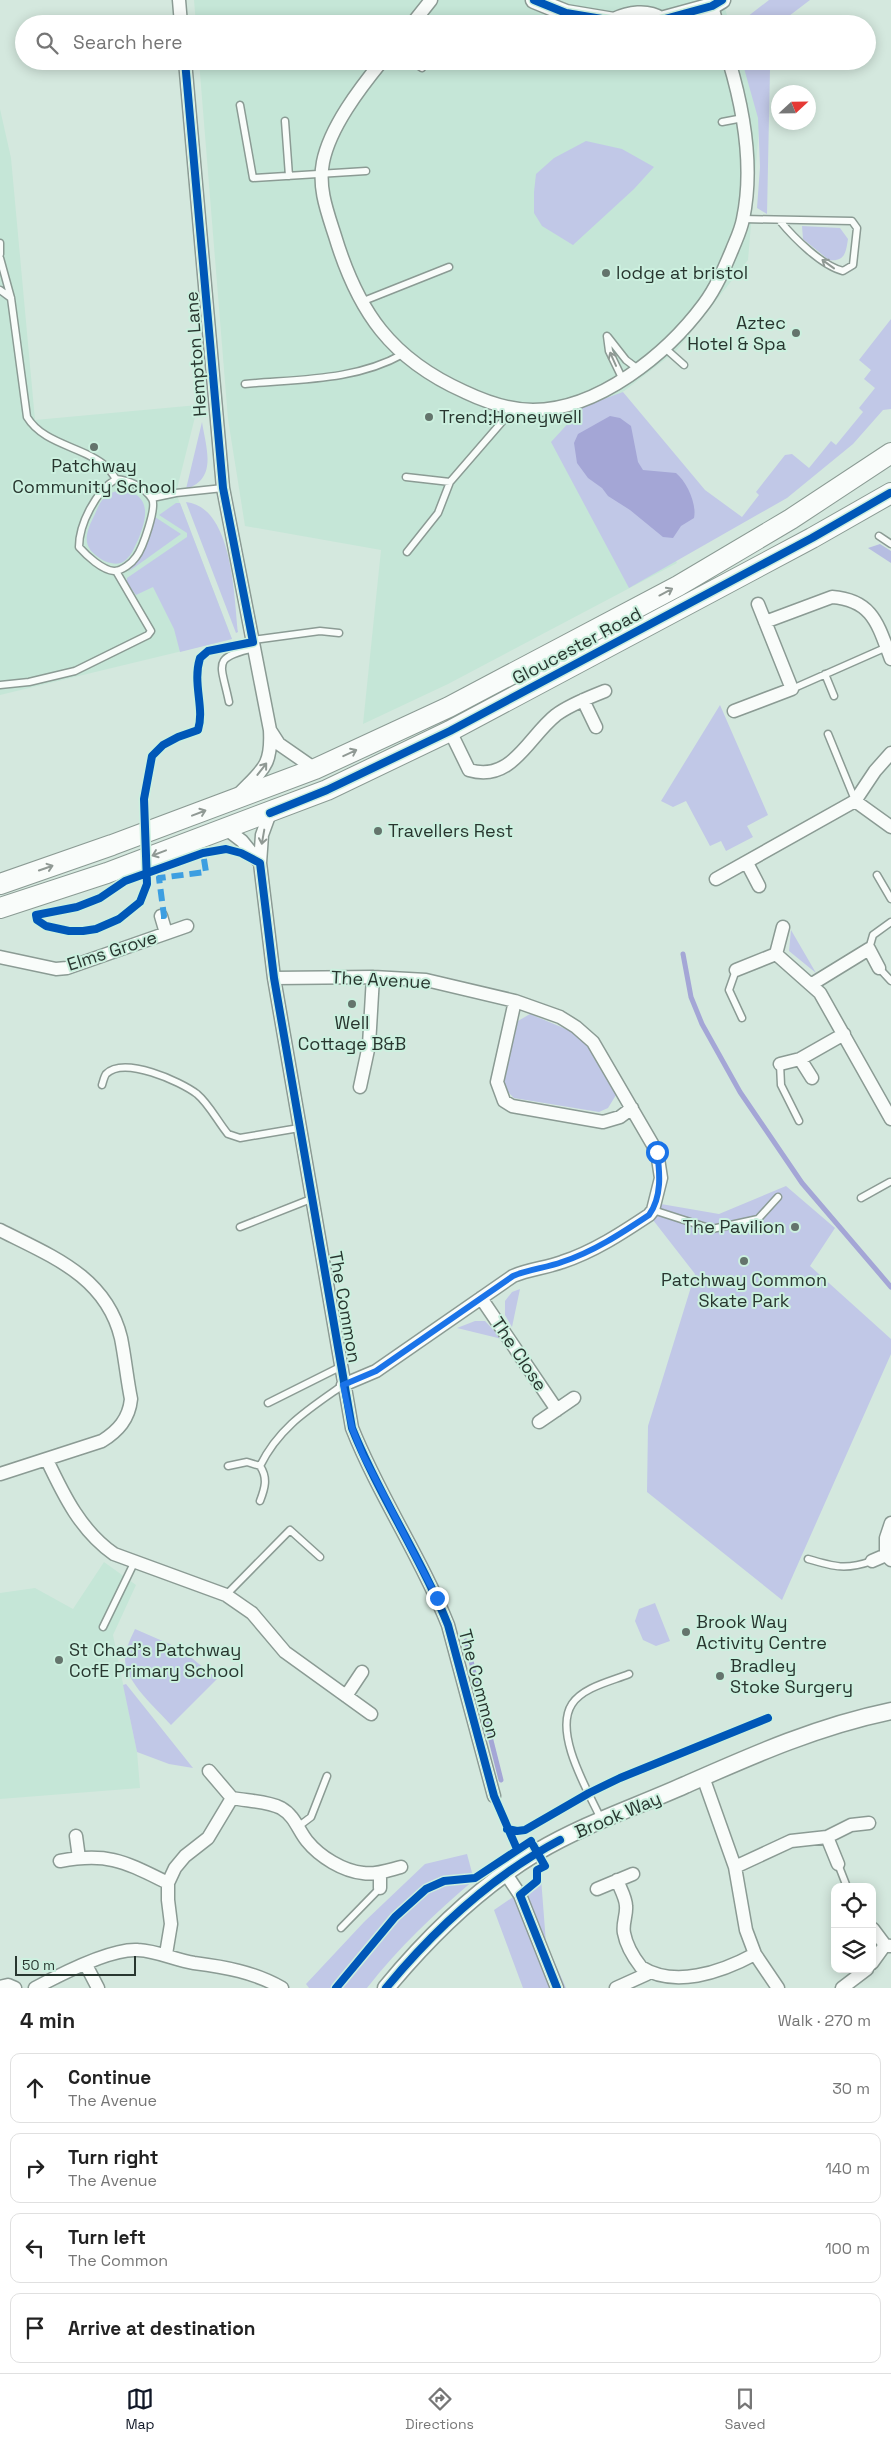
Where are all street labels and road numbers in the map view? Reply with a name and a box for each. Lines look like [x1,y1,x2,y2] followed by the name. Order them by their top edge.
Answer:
[180,290,211,418] street label: Hempton Lane
[508,602,645,689] street label: Gloucester Road
[64,925,160,976] street label: Elms Grove
[330,965,432,994] street label: The Avenue
[324,1249,367,1364] street label: The Common
[486,1312,552,1395] street label: The Close
[454,1626,505,1741] street label: The Common
[571,1786,664,1843] street label: Brook Way

